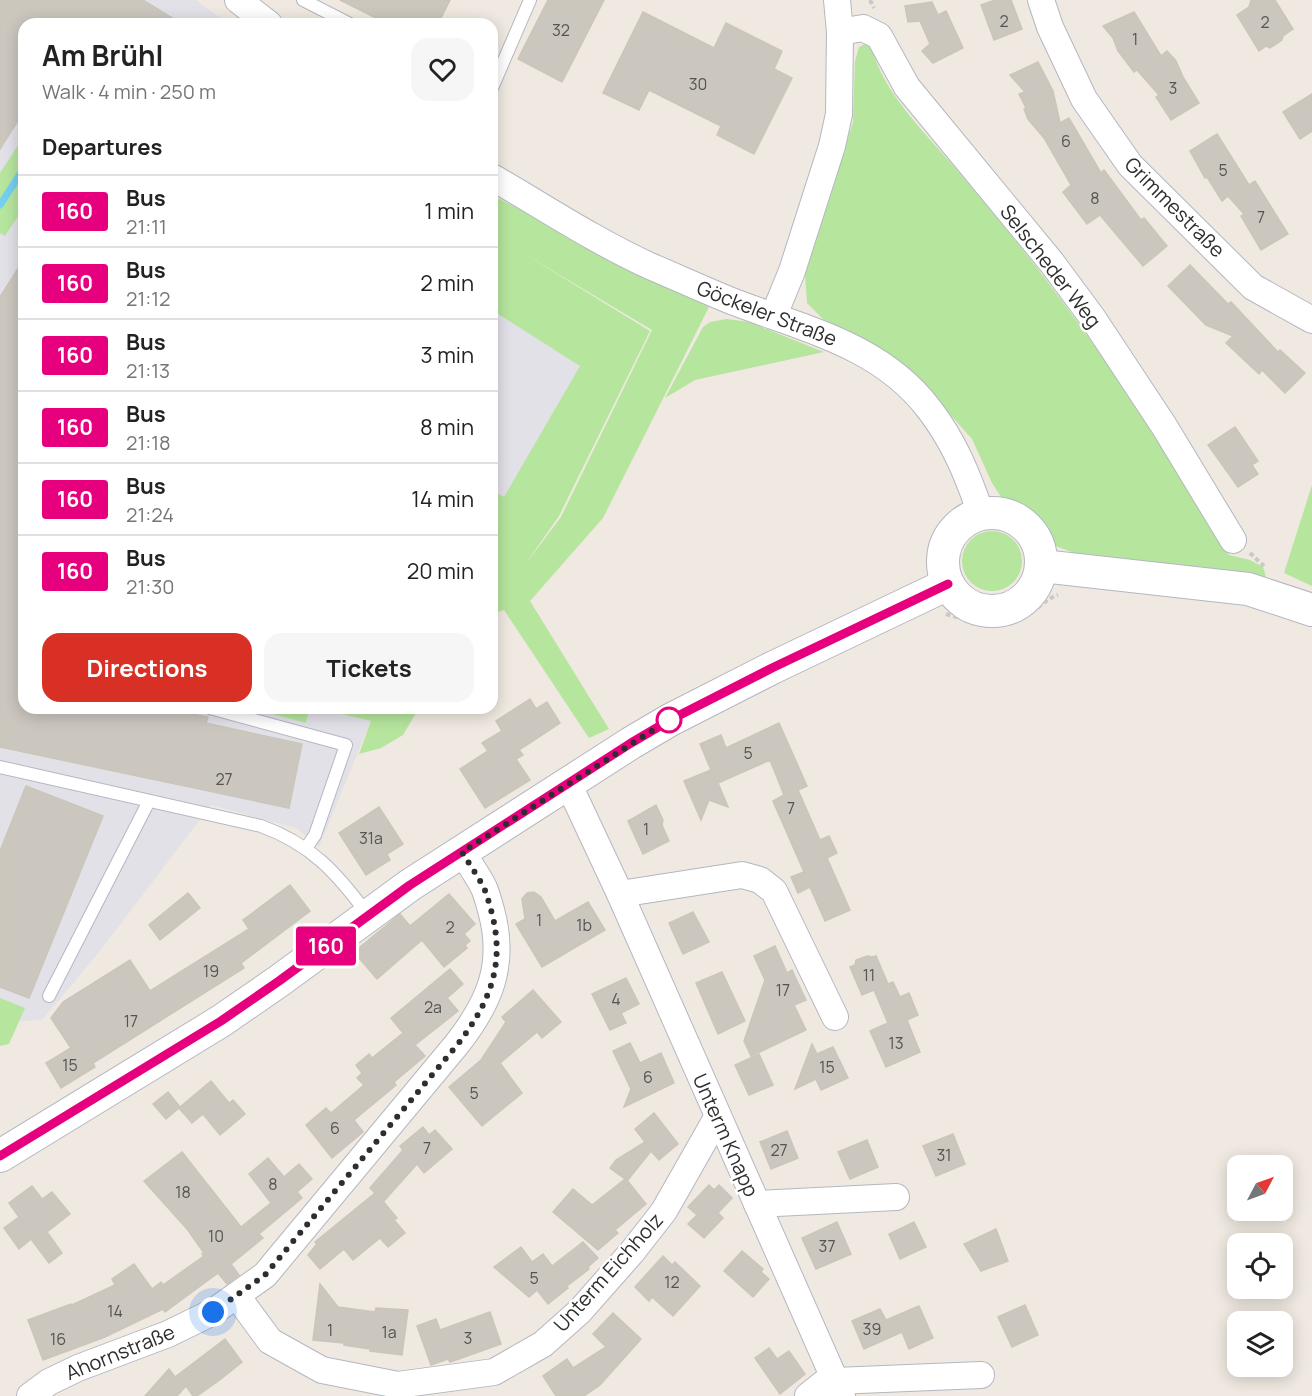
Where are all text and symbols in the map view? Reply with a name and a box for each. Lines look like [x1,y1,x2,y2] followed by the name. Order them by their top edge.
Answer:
[999,10,1009,32] house number: 2
[1260,11,1270,33] house number: 2
[552,19,570,41] house number: 32
[1132,28,1138,50] house number: 1
[42,36,163,74] text: Am Brühl
[411,38,474,101] button: heart
[689,73,707,95] house number: 30
[1169,77,1177,99] house number: 3
[42,78,216,105] text: Walk · 4 min · 250 m
[1061,130,1071,152] house number: 6
[42,132,162,162] text: Departures
[1119,151,1231,263] street label: Grimmestraße
[1218,159,1228,181] house number: 5
[126,183,166,213] text: Bus
[1090,187,1100,209] house number: 8
[424,196,474,226] text: 1 min
[57,197,93,225] text: 160
[994,199,1108,333] street label: Selscheder Weg
[1257,206,1265,228] house number: 7
[126,213,167,240] text: 21:11
[126,255,166,285] text: Bus
[420,268,474,298] text: 2 min
[57,269,93,297] text: 160
[693,274,841,352] street label: Göckeler Straße
[126,285,170,312] text: 21:12
[126,327,166,357] text: Bus
[421,340,474,370] text: 3 min
[57,341,93,369] text: 160
[126,357,170,384] text: 21:13
[126,399,166,429] text: Bus
[420,412,474,442] text: 8 min
[57,413,93,441] text: 160
[126,429,171,456] text: 21:18
[126,471,166,501] text: Bus
[411,484,474,514] text: 14 min
[57,485,93,513] text: 160
[126,501,174,528] text: 21:24
[126,543,166,573] text: Bus
[407,556,474,586] text: 20 min
[57,557,93,585] text: 160
[126,573,174,600] text: 21:30
[42,633,252,702] button: Directions
[264,633,474,702] button: Tickets
[656,707,682,733] unlabelled marker
[743,742,753,764] house number: 5
[215,768,233,790] house number: 27
[787,797,795,819] house number: 7
[643,818,649,840] house number: 1
[359,827,383,849] house number: 31a
[536,909,542,931] house number: 1
[576,914,592,936] house number: 1b
[445,916,455,938] house number: 2
[292,926,360,966] line badge: 160
[308,932,344,960] text: 160
[203,960,219,982] house number: 19
[863,964,875,986] house number: 11
[776,979,790,1001] house number: 17
[611,988,621,1010] house number: 4
[424,996,442,1018] house number: 2a
[124,1010,138,1032] house number: 17
[888,1032,904,1054] house number: 13
[62,1054,78,1076] house number: 15
[819,1056,835,1078] house number: 15
[643,1066,653,1088] house number: 6
[687,1069,765,1201] street label: Unterm Knapp
[469,1082,479,1104] house number: 5
[330,1117,340,1139] house number: 6
[423,1137,431,1159] house number: 7
[770,1139,788,1161] house number: 27
[936,1144,952,1166] house number: 31
[1227,1155,1293,1221] north arrow
[1227,1155,1293,1377] map controls
[268,1173,278,1195] house number: 8
[175,1181,191,1203] house number: 18
[547,1207,669,1337] street label: Unterm Eichholz
[208,1225,224,1247] house number: 10
[1227,1233,1293,1299] button: locate
[819,1235,835,1257] house number: 37
[529,1267,539,1289] house number: 5
[664,1271,680,1293] house number: 12
[198,1297,228,1327] your location
[107,1300,123,1322] house number: 14
[1227,1311,1293,1377] button: layers
[61,1318,179,1386] street label: Ahornstraße
[863,1318,881,1340] house number: 39
[327,1319,333,1341] house number: 1
[381,1321,397,1343] house number: 1a
[464,1327,472,1349] house number: 3
[50,1328,66,1350] house number: 16

